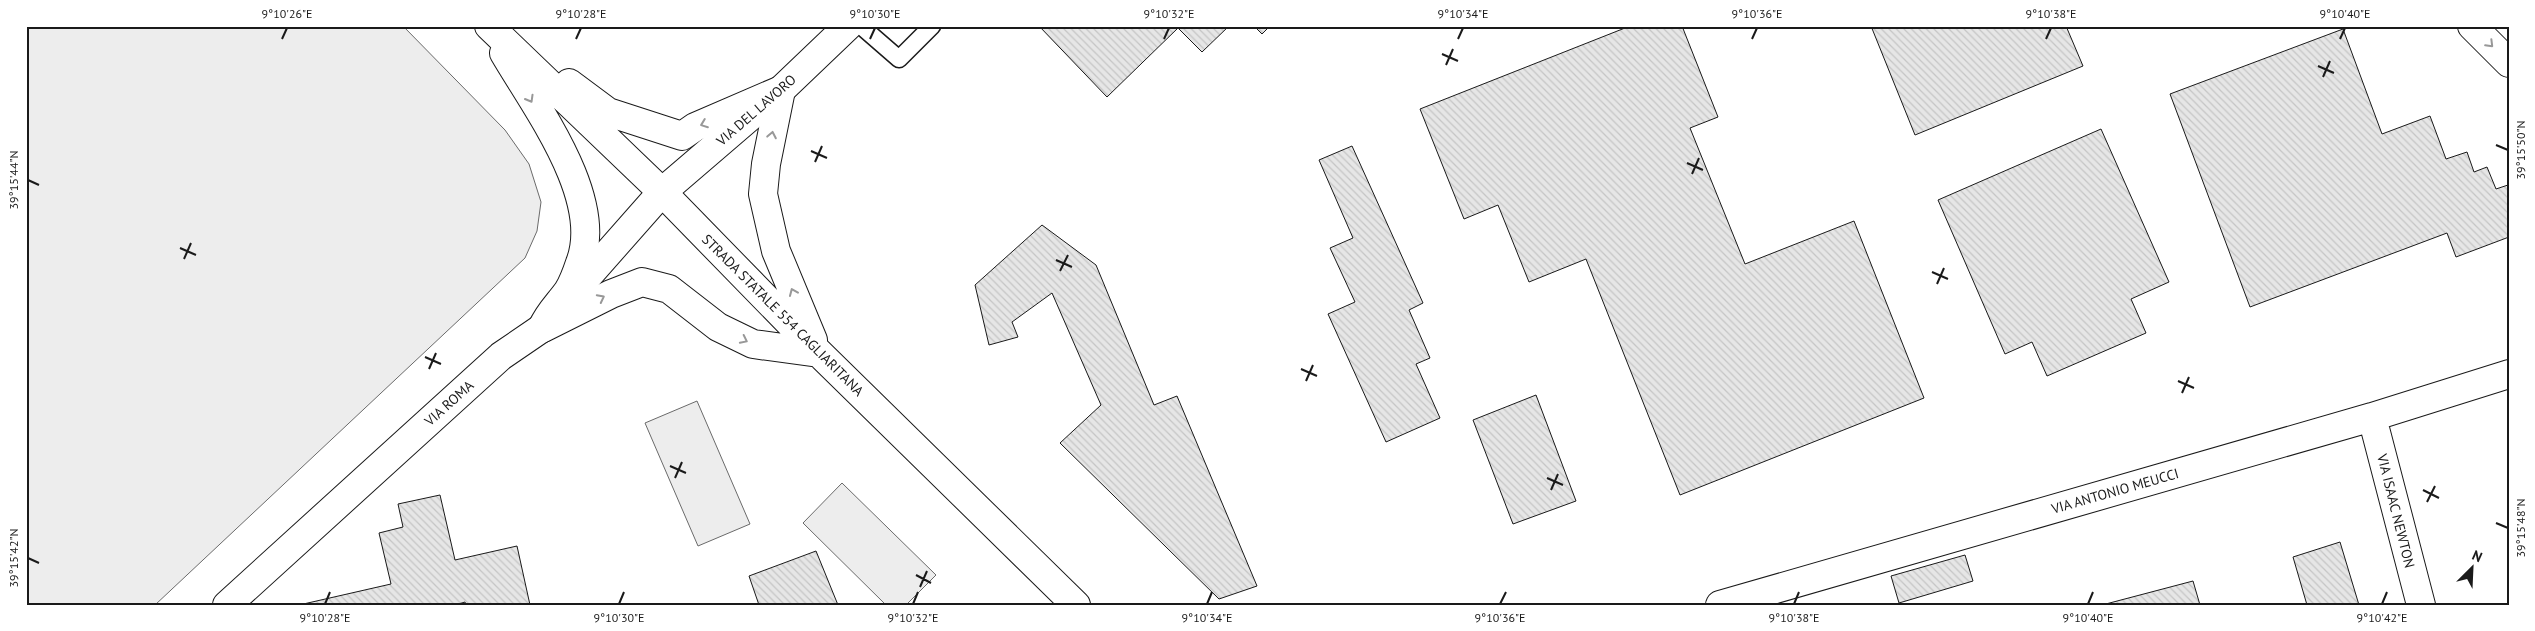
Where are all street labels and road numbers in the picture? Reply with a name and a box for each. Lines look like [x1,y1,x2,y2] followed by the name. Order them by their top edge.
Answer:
[712,70,800,150] street label: VIA DEL LAVORO
[698,230,868,400] street label: STRADA STATALE 554 CAGLIARITANA
[420,376,478,430] street label: VIA ROMA
[2373,451,2419,570] street label: VIA ISAAC NEWTON
[2048,464,2181,518] street label: VIA ANTONIO MEUCCI

